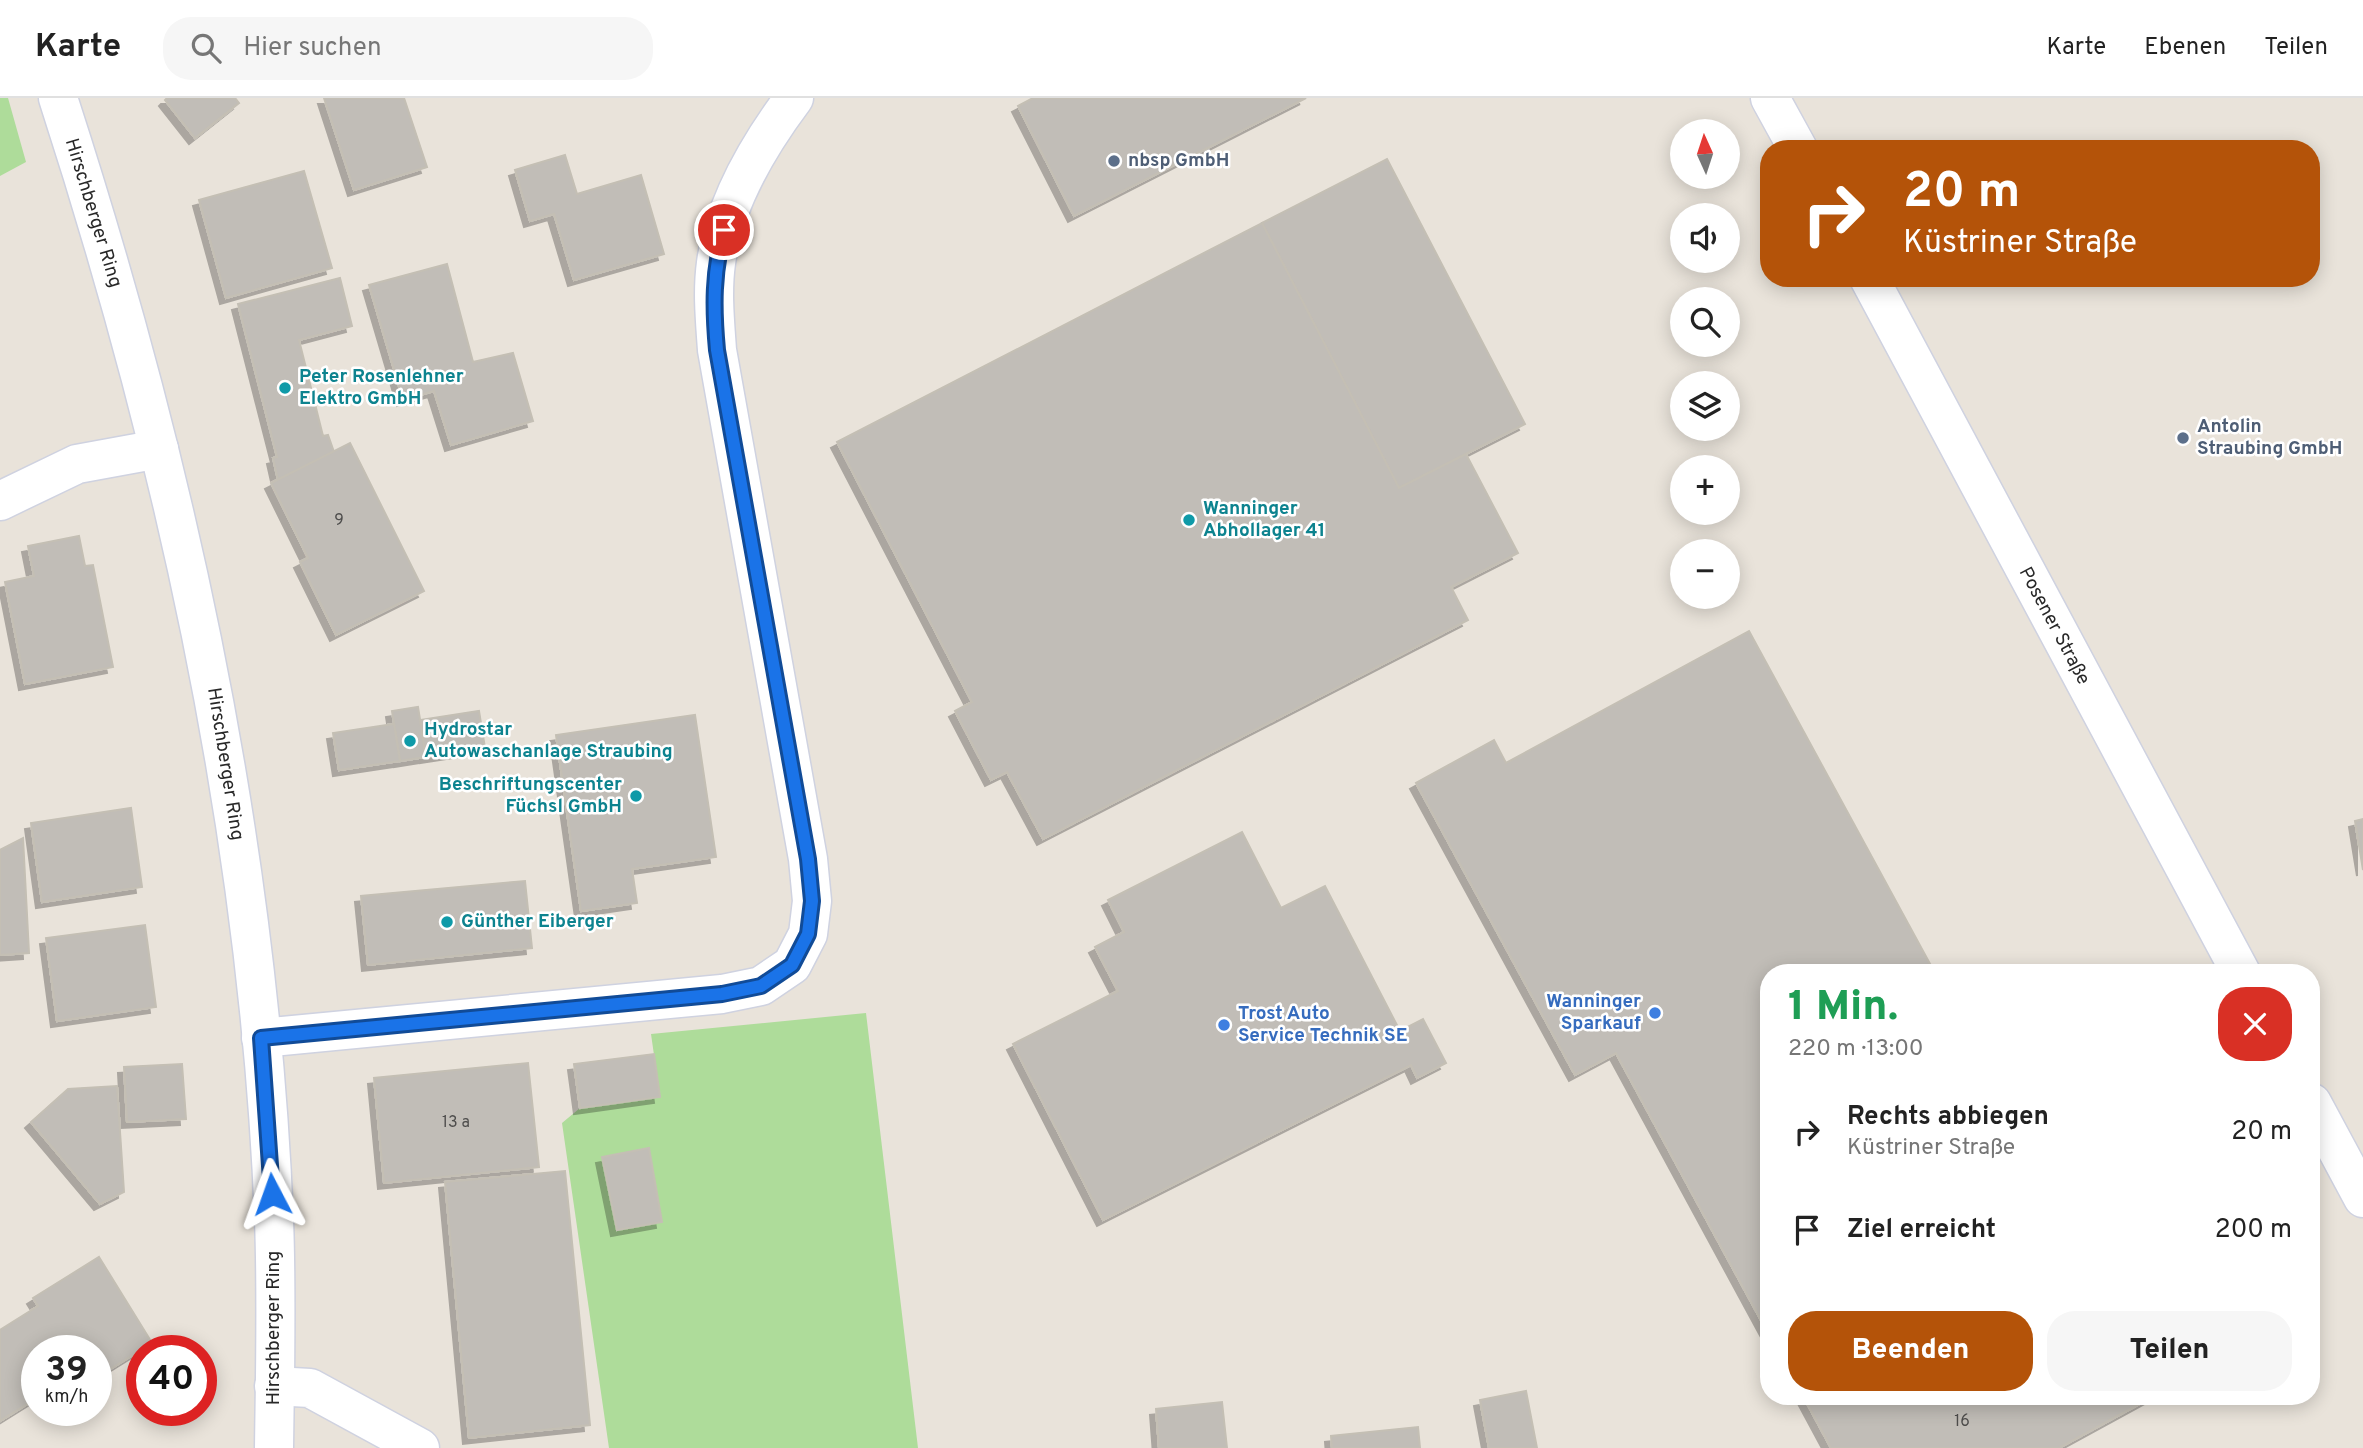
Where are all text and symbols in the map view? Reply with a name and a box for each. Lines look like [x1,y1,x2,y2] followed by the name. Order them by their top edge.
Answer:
[163,17,653,80] search box
[35,27,121,69] text: Karte
[187,29,225,67] icon: search
[243,32,382,65] text: Hier suchen
[2046,33,2106,63] text: Karte
[2144,33,2226,63] text: Ebenen
[2264,33,2328,63] text: Teilen
[1670,119,1740,189] north arrow
[1670,119,1740,609] map controls
[59,136,127,290] street label: Hirschberger Ring
[1128,149,1229,173] place label: nbsp GmbH
[1106,153,1122,169] marker: nbsp GmbH
[1903,163,2020,225] text: 20 m
[1788,168,1879,259] icon: right
[694,200,754,260] pin
[1670,203,1740,273] button: sound
[705,211,743,249] icon: arrive
[1903,224,2137,264] text: Küstriner Straße
[1670,287,1740,357] button: search
[299,365,464,411] place label: Peter Rosenlehner Elektro GmbH
[1670,371,1740,441] button: layers
[277,380,293,396] marker: Peter Rosenlehner Elektro GmbH
[2197,415,2342,461] place label: Antolin Straubing GmbH
[2175,430,2191,446] marker: Antolin Straubing GmbH
[1670,455,1740,525] button: +
[1203,497,1325,543] place label: Wanninger Abhollager 41
[334,511,344,531] house number: 9
[1181,512,1197,528] marker: Wanninger Abhollager 41
[1670,539,1740,609] button: −
[2013,563,2095,689] street label: Posener Straße
[201,686,249,842] street label: Hirschberger Ring
[424,718,673,764] place label: Hydrostar Autowaschanlage Straubing
[402,733,418,749] marker: Hydrostar Autowaschanlage Straubing
[439,773,622,819] place label: Beschriftungscenter Füchsl GmbH
[628,788,644,804] marker: Beschriftungscenter Füchsl GmbH
[461,910,614,934] place label: Günther Eiberger
[439,914,455,930] marker: Günther Eiberger
[1788,982,1898,1035] text: 1 Min.
[2218,987,2292,1061] button: close
[1546,990,1641,1036] place label: Wanninger Sparkauf
[1238,1002,1408,1048] place label: Trost Auto Service Technik SE
[1647,1005,1663,1021] marker: Wanninger Sparkauf
[1216,1017,1232,1033] marker: Trost Auto Service Technik SE
[1788,1035,1924,1064] text: 220 m · 13:00
[1847,1101,2049,1134] text: Rechts abbiegen
[442,1113,470,1133] house number: 13 a
[1788,1113,1826,1151] icon: right
[2231,1116,2292,1149] text: 20 m
[1847,1134,2015,1163] text: Küstriner Straße
[235,1157,309,1231] position arrow
[1788,1211,1826,1249] icon: arrive
[1847,1214,1996,1247] text: Ziel erreicht
[2215,1214,2292,1247] text: 200 m
[262,1251,286,1405] street label: Hirschberger Ring
[1788,1311,2033,1391] button: Beenden
[2047,1311,2292,1391] button: Teilen
[126,1335,217,1426] speed limit sign: 40
[45,1349,88,1393] text: 39
[45,1386,88,1409] text: km/h
[1954,1412,1970,1432] house number: 16

